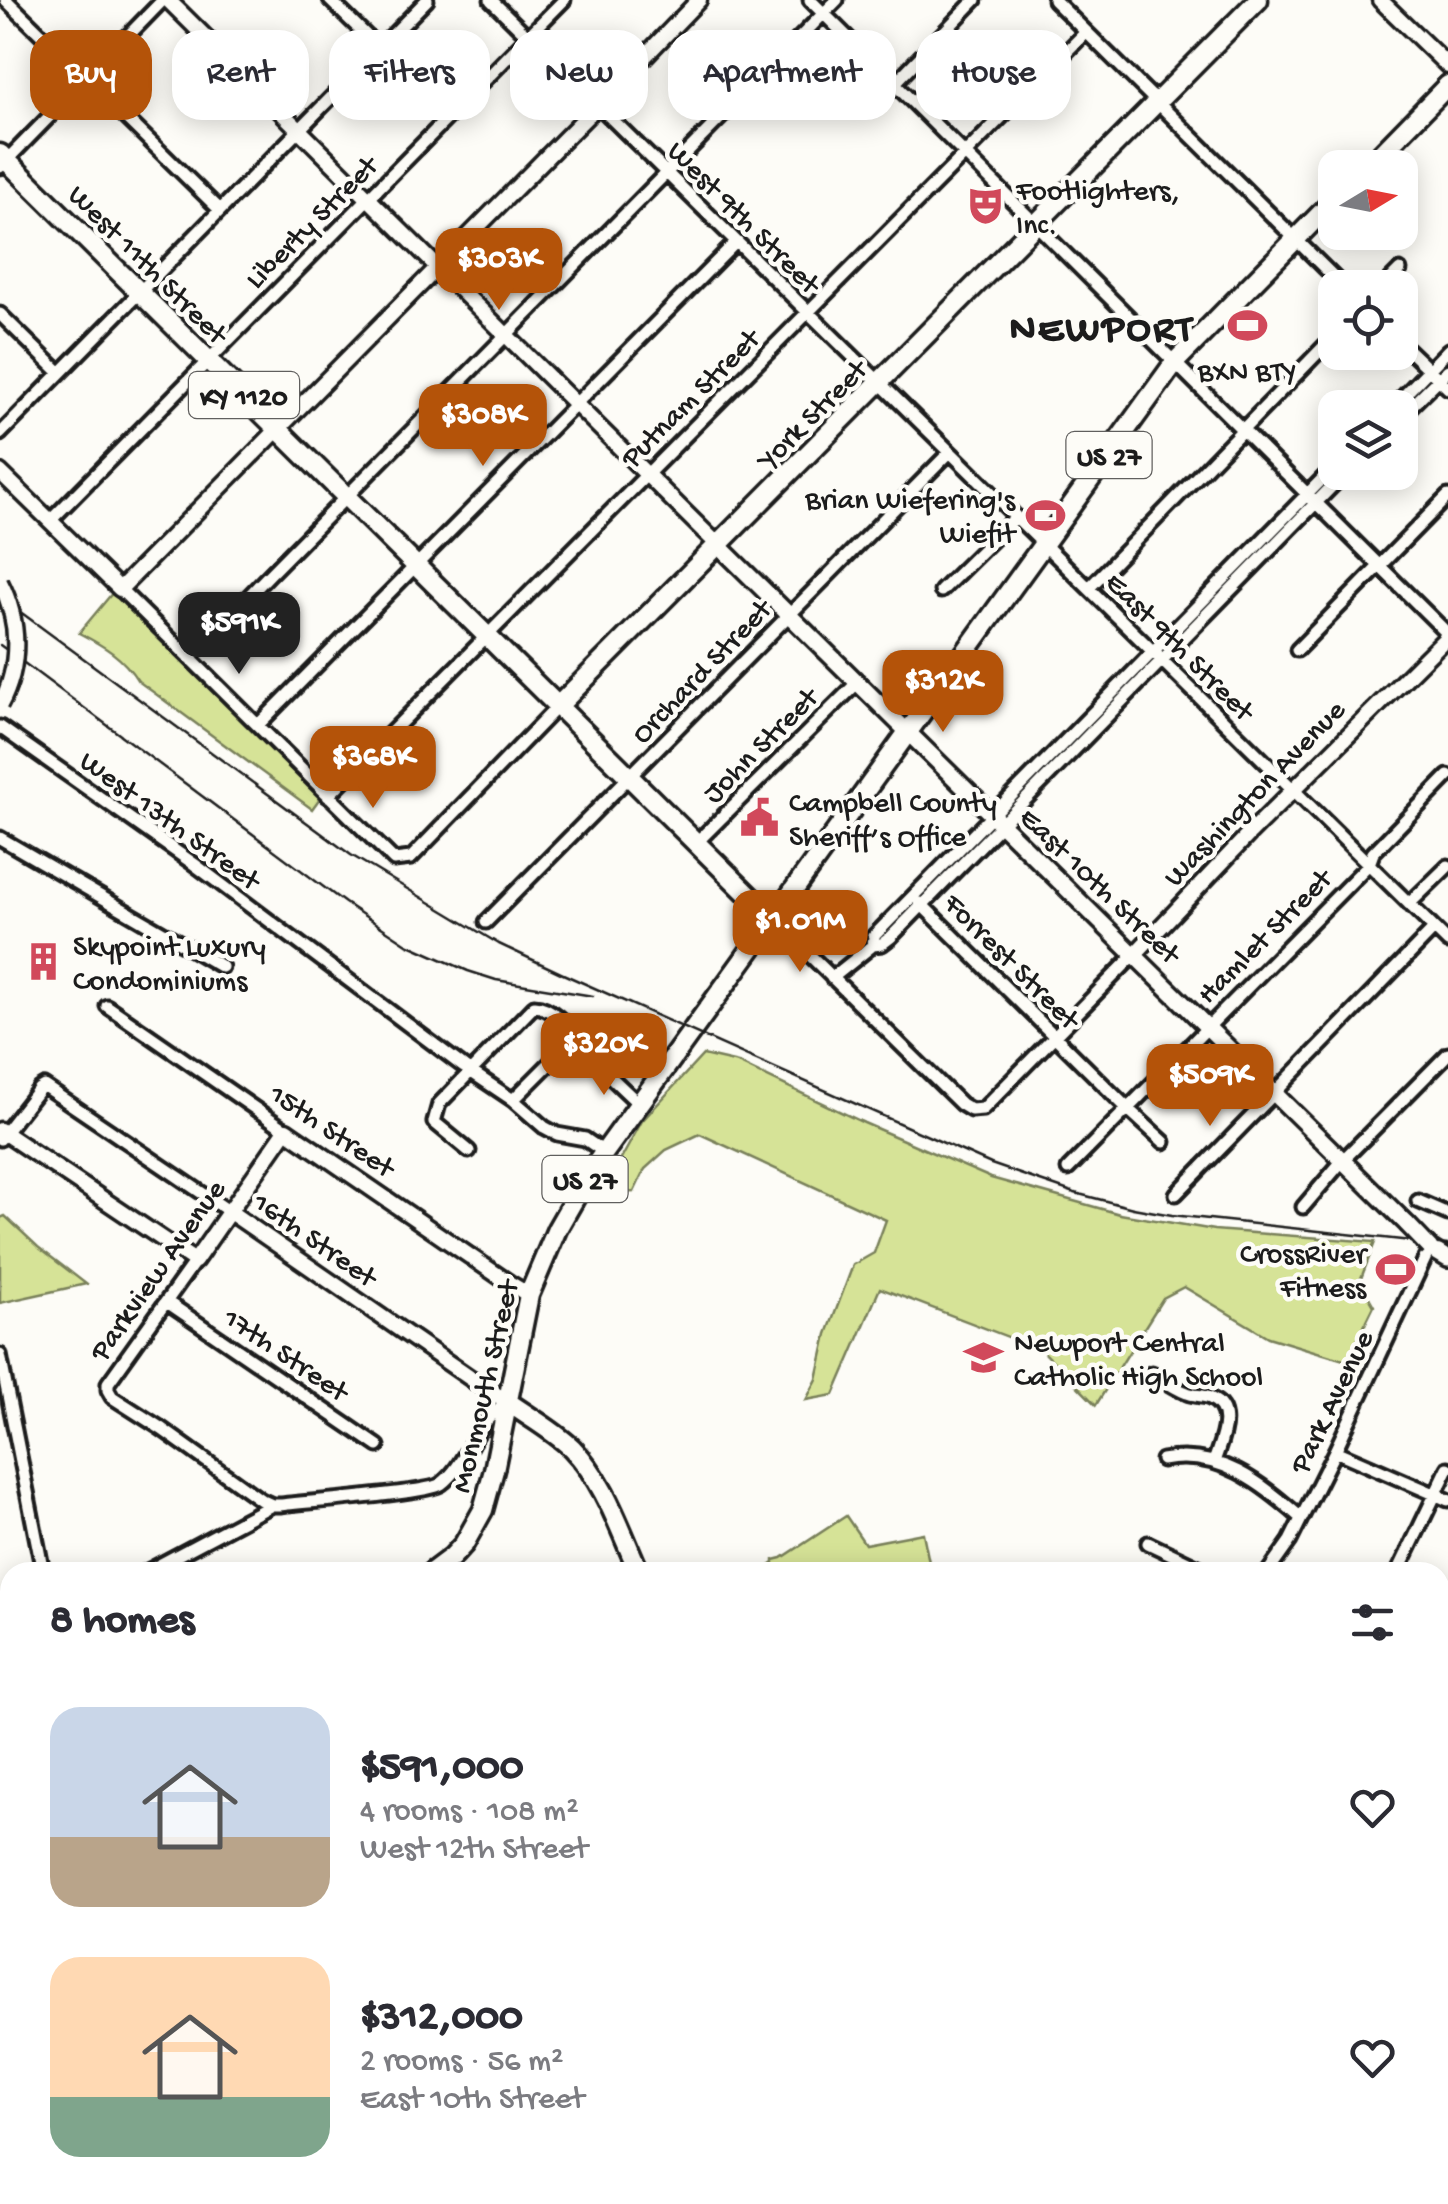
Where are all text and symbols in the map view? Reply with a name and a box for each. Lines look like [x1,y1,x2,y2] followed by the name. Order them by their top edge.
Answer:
[30,30,152,120] chip: Buy
[172,30,309,120] chip: Rent
[329,30,490,120] chip: Filters
[510,30,648,120] chip: New
[668,30,896,120] chip: Apartment
[916,30,1071,120] chip: House
[658,135,828,305] street label: West 9th Street
[239,149,389,298] street label: Liberty Street
[1318,150,1418,250] north arrow
[1318,150,1418,490] map controls
[1015,176,1180,245] place label: Footlighters, Inc.
[59,179,235,355] street label: West 11th Street
[965,185,1007,227] theatre icon: Footlighters, Inc.
[429,228,569,313] pin: $303K
[457,241,541,279] text: $303K
[1318,270,1418,370] button: locate
[1226,305,1268,347] sports icon: BXN BTY
[1009,308,1195,355] district label: NEWPORT
[615,321,771,478] street label: Putnam Street
[750,352,878,480] street label: York Street
[1197,357,1296,392] place label: BXN BTY
[189,372,299,418] road number: KY 1120
[413,384,553,469] pin: $308K
[1318,390,1418,490] button: layers
[441,397,525,435] text: $308K
[1066,432,1152,478] road number: US 27
[804,485,1018,554] place label: Brian Wiefering's Wiefit
[1024,494,1066,536] sports icon: Brian Wiefering's Wiefit
[1096,566,1262,732] street label: East 9th Street
[169,592,309,677] pin: $591K
[626,592,783,753] street label: Orchard Street
[200,605,278,643] text: $591K
[873,650,1013,735] pin: $312K
[904,663,982,701] text: $312K
[697,680,829,812] street label: John Street
[1158,694,1355,896] street label: Washington Avenue
[303,726,443,811] pin: $368K
[332,739,414,777] text: $368K
[71,745,268,901] street label: West 13th Street
[789,788,997,857] place label: Campbell County Sheriff’s Office
[738,797,780,839] public building icon: Campbell County Sheriff’s Office
[1010,802,1188,975] street label: East 10th Street
[1191,861,1343,1013] street label: Hamlet Street
[934,887,1087,1040] street label: Forrest Street
[719,890,881,975] pin: $1.01M
[755,903,845,941] text: $1.01M
[73,932,266,1001] place label: Skypoint Luxury Condominiums
[22,941,64,983] building icon: Skypoint Luxury Condominiums
[534,1013,674,1098] pin: $320K
[563,1026,645,1064] text: $320K
[1140,1044,1280,1129] pin: $509K
[1168,1057,1252,1095] text: $509K
[260,1078,402,1189] street label: 15th Street
[542,1156,628,1202] road number: US 27
[84,1174,235,1370] street label: Parkview Avenue
[244,1186,384,1299] street label: 16th Street
[1240,1239,1368,1308] place label: CrossRiver Fitness
[1375,1248,1417,1290] sports icon: CrossRiver Fitness
[446,1275,529,1497] street label: Monmouth Street
[215,1302,356,1413] street label: 17th Street
[1284,1325,1384,1481] street label: Park Avenue
[1014,1328,1263,1397] place label: Newport Central Catholic High School
[963,1337,1005,1379] school or university icon: Newport Central Catholic High School
[1345,1595,1400,1650] icon: filters
[50,1598,194,1647] text: 8 homes
[360,1745,524,1794] text: $591,000
[130,1747,250,1867] icon: home
[1345,1780,1400,1835] icon: heart
[360,1794,579,1832] text: 4 rooms · 108 m²
[360,1832,588,1870] text: West 12th Street
[360,1995,523,2044] text: $312,000
[130,1997,250,2117] icon: home
[1345,2030,1400,2085] icon: heart
[360,2044,564,2082] text: 2 rooms · 56 m²
[360,2082,584,2120] text: East 10th Street

